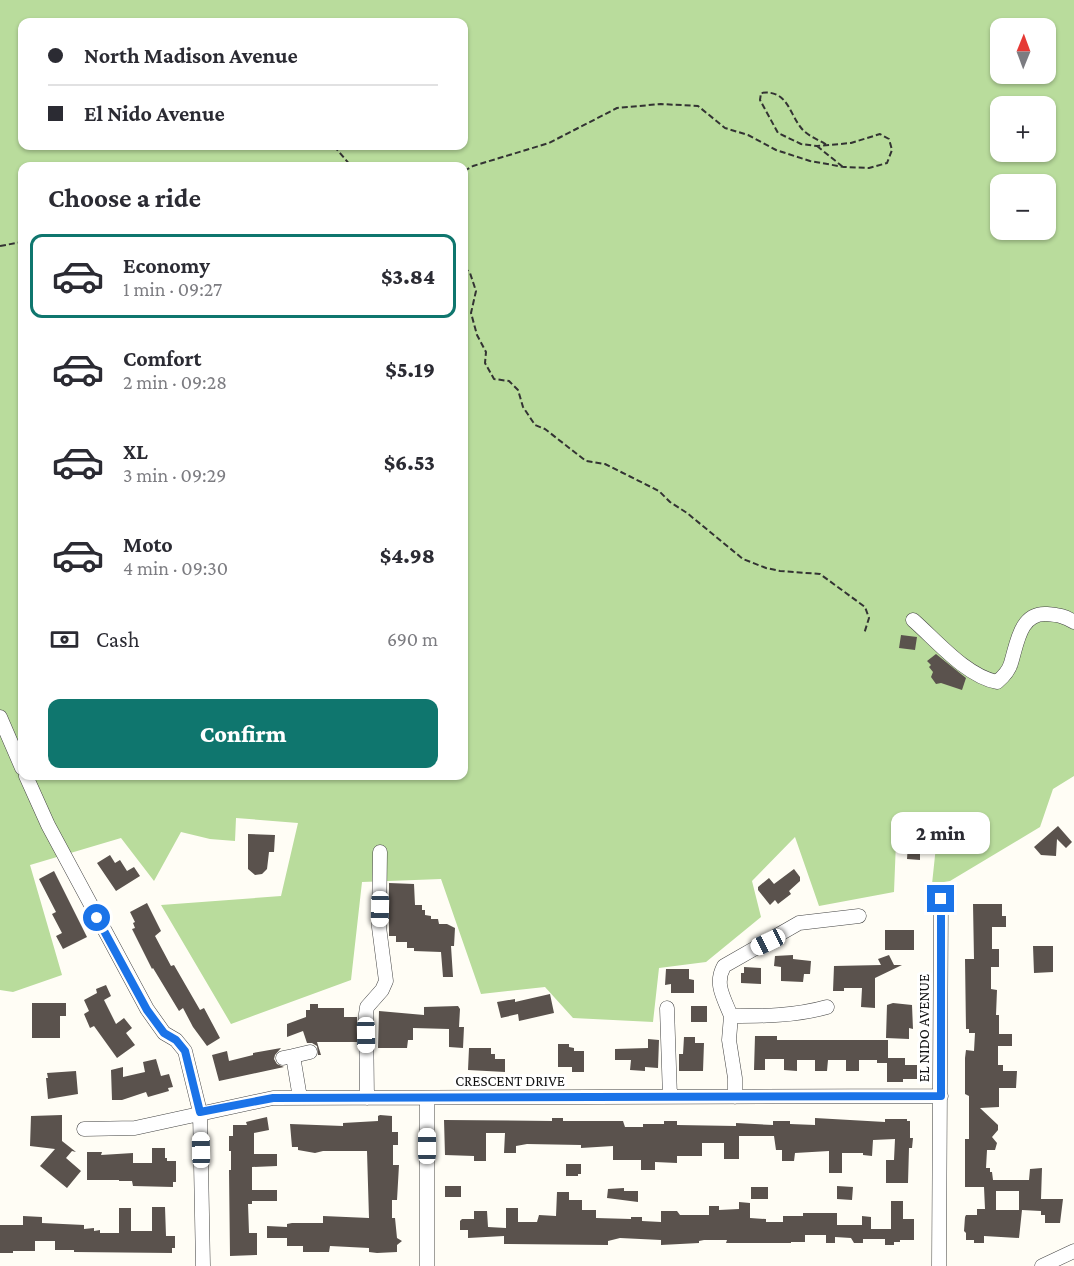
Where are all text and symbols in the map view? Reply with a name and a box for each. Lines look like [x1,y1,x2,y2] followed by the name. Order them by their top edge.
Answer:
[990,18,1056,84] north arrow
[990,18,1056,240] map controls
[84,43,298,68] text: North Madison Avenue
[990,96,1056,162] button: +
[84,101,225,126] text: El Nido Avenue
[990,174,1056,240] button: −
[48,183,201,213] text: Choose a ride
[51,249,105,303] icon: car
[123,253,210,278] text: Economy
[381,264,435,289] text: $3.84
[123,278,222,300] text: 1 min · 09:27
[51,342,105,396] icon: car
[123,346,201,371] text: Comfort
[385,357,435,382] text: $5.19
[123,371,227,393] text: 2 min · 09:28
[51,435,105,489] icon: car
[123,439,148,464] text: XL
[384,450,435,475] text: $6.53
[123,464,226,486] text: 3 min · 09:29
[51,528,105,582] icon: car
[123,532,173,557] text: Moto
[380,543,435,568] text: $4.98
[123,557,228,579] text: 4 min · 09:30
[48,623,81,656] icon: cash
[96,627,140,652] text: Cash
[387,628,438,650] text: 690 m
[48,699,438,768] button: Confirm
[892,812,990,854] callout: 2 min
[916,822,965,844] text: 2 min
[927,885,954,912] route end
[371,891,389,927] car
[83,904,110,931] route start
[748,926,788,958] car
[916,974,932,1082] street label: EL NIDO AVENUE
[357,1017,375,1053] car
[455,1073,565,1089] street label: CRESCENT DRIVE
[418,1128,436,1164] car
[192,1132,210,1168] car

